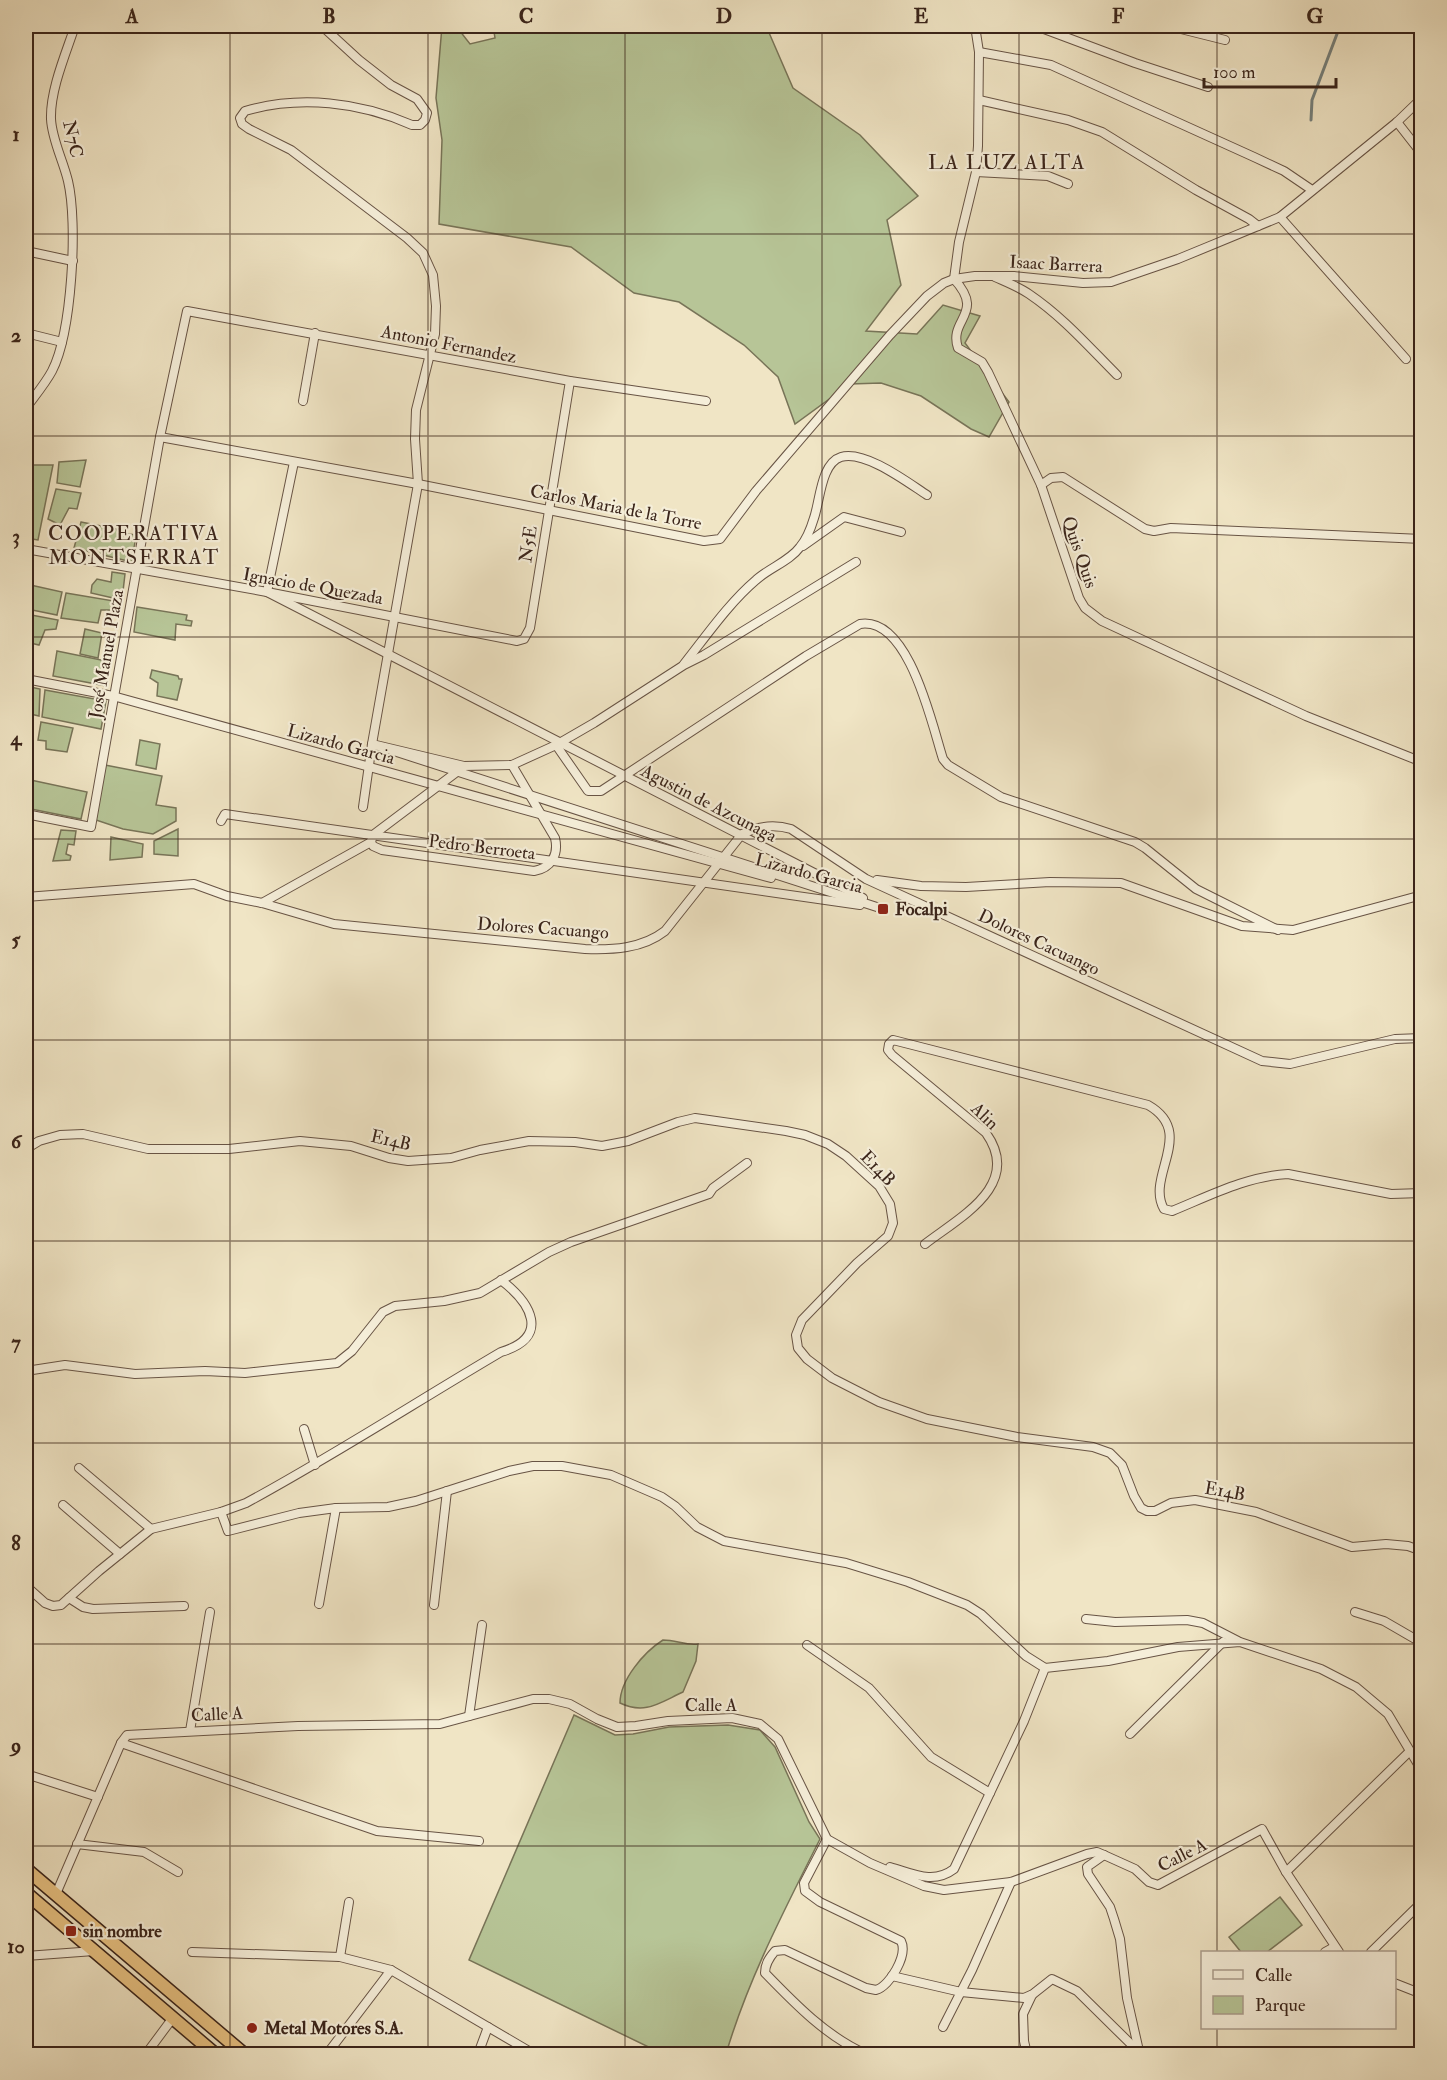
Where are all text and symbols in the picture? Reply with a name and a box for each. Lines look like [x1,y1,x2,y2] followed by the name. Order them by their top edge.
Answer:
[125,4,139,29] text: A
[322,4,336,29] text: B
[519,4,533,29] text: C
[716,4,732,29] text: D
[914,4,929,29] text: E
[1112,4,1125,29] text: F
[1307,4,1324,29] text: G
[1204,51,1336,89] scale bar
[1213,61,1256,84] text: 100 m
[57,118,88,160] street label: N7C
[12,122,20,147] text: 1
[928,149,1086,176] district label: LA LUZ ALTA
[1009,251,1104,278] street label: Isaac Barrera
[378,320,519,369] street label: Antonio Fernandez
[11,323,21,348] text: 2
[528,480,704,535] street label: Carlos Maria de la Torre
[1056,513,1103,591] street label: Quis Quis
[48,520,220,571] district label: COOPERATIVA MONTSERRAT
[12,524,20,549] text: 3
[514,524,543,564] street label: N5E
[241,563,385,610] street label: Ignacio de Quezada
[84,587,129,721] street label: José Manuel Plaza
[285,719,398,770] street label: Lizardo Garcia
[10,726,23,751] text: 4
[636,759,781,848] street label: Agustin de Azcunaga
[427,830,537,866] street label: Pedro Berroeta
[753,848,866,899] street label: Lizardo Garcia
[895,898,948,921] place label: Focalpi
[876,902,890,916] marker: Focalpi
[974,904,1104,981] street label: Dolores Cacuango
[476,912,610,945] street label: Dolores Cacuango
[12,927,22,952] text: 5
[965,1097,1003,1135] street label: Alin
[368,1125,413,1156] street label: E14B
[11,1129,23,1154] text: 6
[855,1146,900,1191] street label: E14B
[11,1330,21,1355] text: 7
[1203,1477,1247,1506] street label: E14B
[11,1531,21,1556] text: 8
[685,1694,738,1717] street label: Calle A
[190,1702,244,1727] street label: Calle A
[9,1733,21,1758] text: 9
[1154,1833,1211,1878] street label: Calle A
[83,1920,162,1943] place label: sin nombre
[64,1924,78,1938] marker: sin nombre
[7,1934,25,1959] text: 10
[1201,1951,1396,2029] legend
[1255,1964,1293,1987] text: Calle
[1255,1994,1306,2017] text: Parque
[263,2017,404,2040] place label: Metal Motores S.A.
[245,2021,259,2035] marker: Metal Motores S.A.

